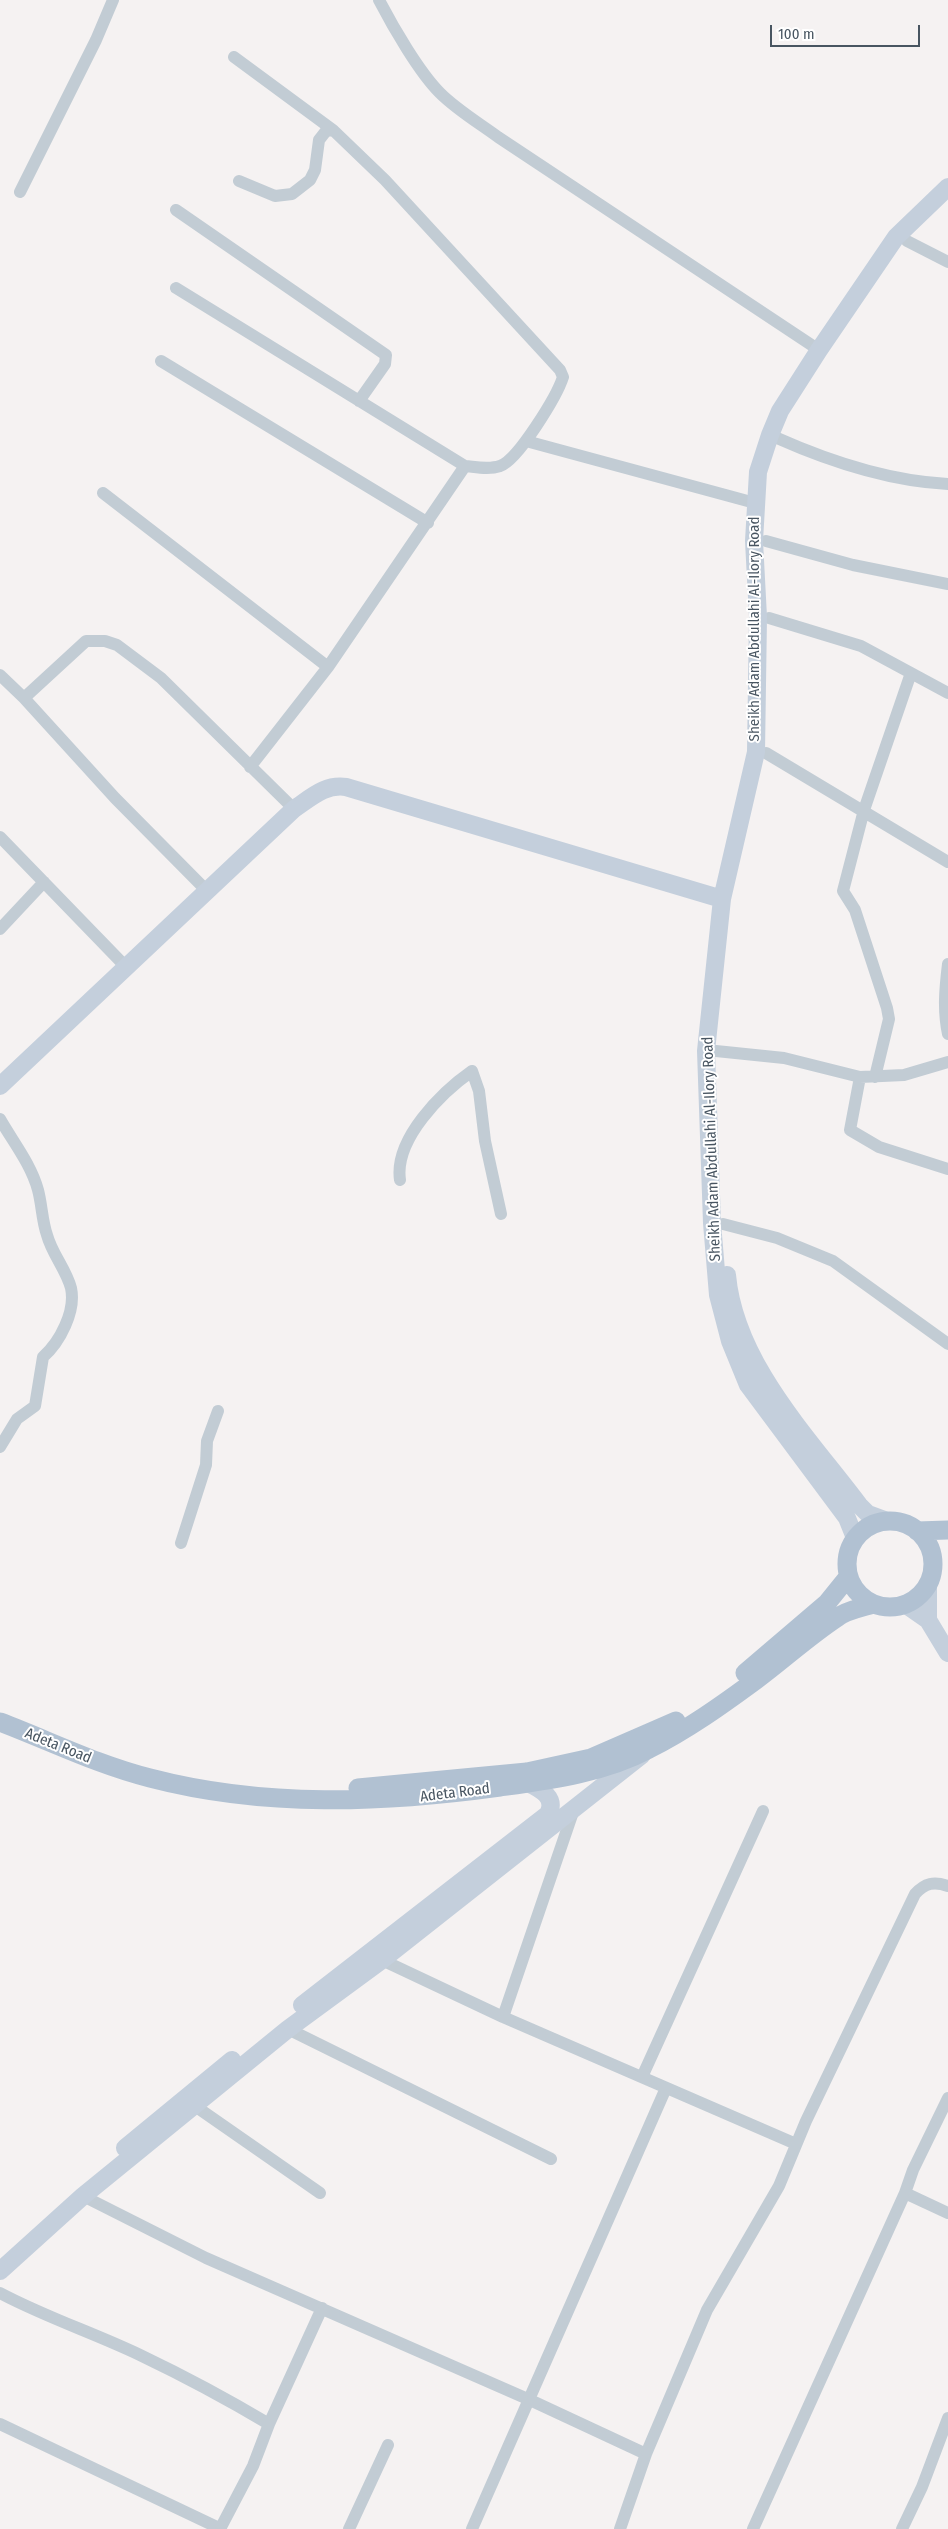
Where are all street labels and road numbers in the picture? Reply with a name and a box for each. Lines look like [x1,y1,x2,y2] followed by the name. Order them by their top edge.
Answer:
[746,517,764,741] street label: Sheikh Adam Abdullahi Al-Ilory Road
[699,1036,725,1262] street label: Sheikh Adam Abdullahi Al-Ilory Road
[22,1725,94,1767] street label: Adeta Road
[419,1780,491,1806] street label: Adeta Road

